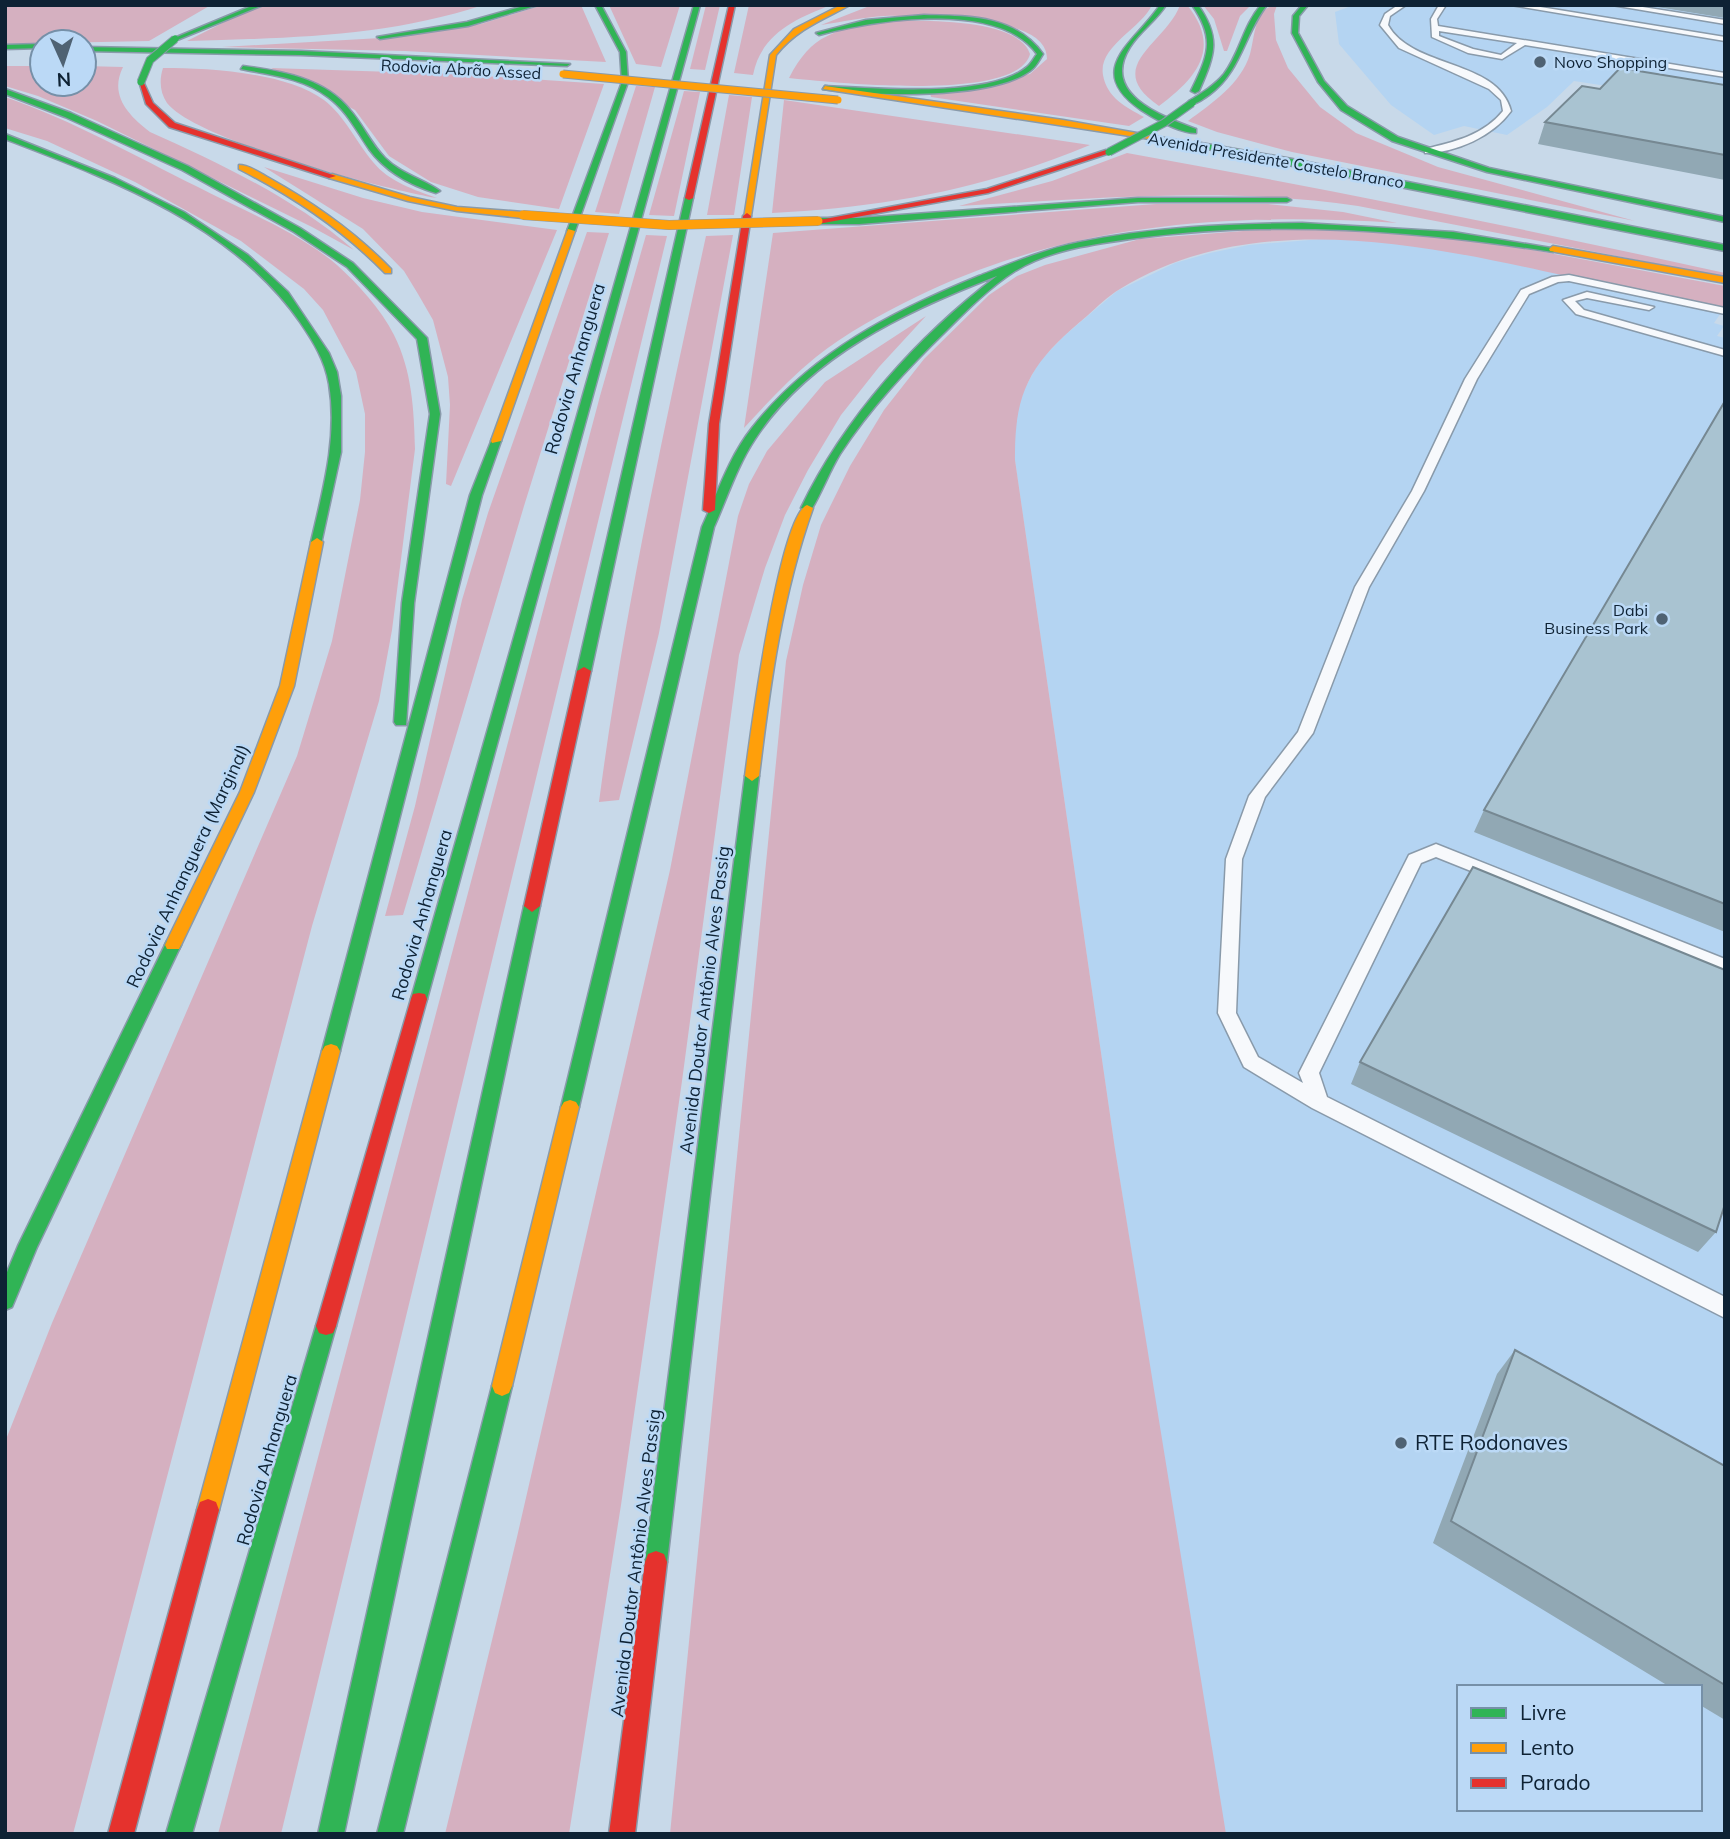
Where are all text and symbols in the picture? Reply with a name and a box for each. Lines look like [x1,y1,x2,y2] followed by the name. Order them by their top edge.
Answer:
[28,28,98,98] north arrow
[1554,52,1667,72] place label: Novo Shopping
[1532,54,1548,70] marker: Novo Shopping
[380,55,542,83] street label: Rodovia Abrão Assed
[56,68,72,92] text: N
[1147,128,1405,192] street label: Avenida Presidente Castelo Branco
[539,281,610,457] street label: Rodovia Anhanguera
[1544,600,1649,638] place label: Dabi Business Park
[1654,611,1670,627] marker: Dabi Business Park
[121,740,254,991] street label: Rodovia Anhanguera (Marginal)
[386,827,457,1003] street label: Rodovia Anhanguera
[674,844,735,1155] street label: Avenida Doutor Antônio Alves Passig
[231,1372,302,1548] street label: Rodovia Anhanguera
[605,1407,666,1718] street label: Avenida Doutor Antônio Alves Passig
[1415,1429,1568,1455] place label: RTE Rodonaves
[1393,1435,1409,1451] marker: RTE Rodonaves
[1457,1685,1702,1811] legend
[1520,1699,1567,1725] text: Livre
[1520,1734,1574,1760] text: Lento
[1520,1769,1590,1795] text: Parado

